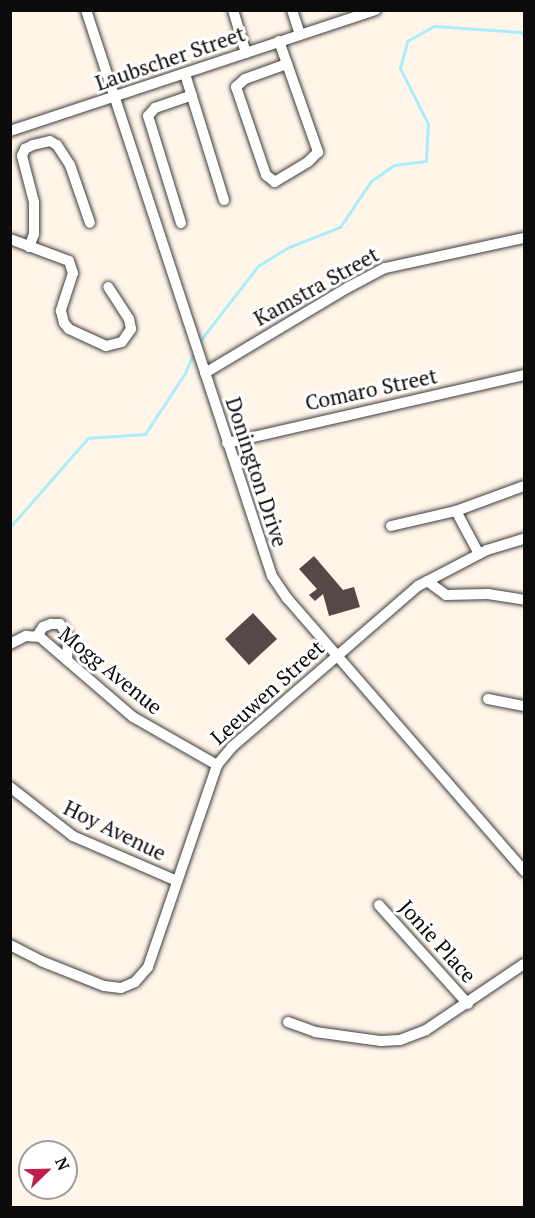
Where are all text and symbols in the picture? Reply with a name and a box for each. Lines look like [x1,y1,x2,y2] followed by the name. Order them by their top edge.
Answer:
[92,21,248,95] street label: Laubscher Street
[249,241,383,331] street label: Kamstra Street
[303,363,439,415] street label: Comaro Street
[221,394,293,550] street label: Donington Drive
[54,621,168,719] street label: Mogg Avenue
[205,634,329,750] street label: Leeuwen Street
[60,794,170,866] street label: Hoy Avenue
[394,894,482,988] street label: Jonie Place
[18,1140,78,1200] north arrow
[50,1154,75,1174] text: N

